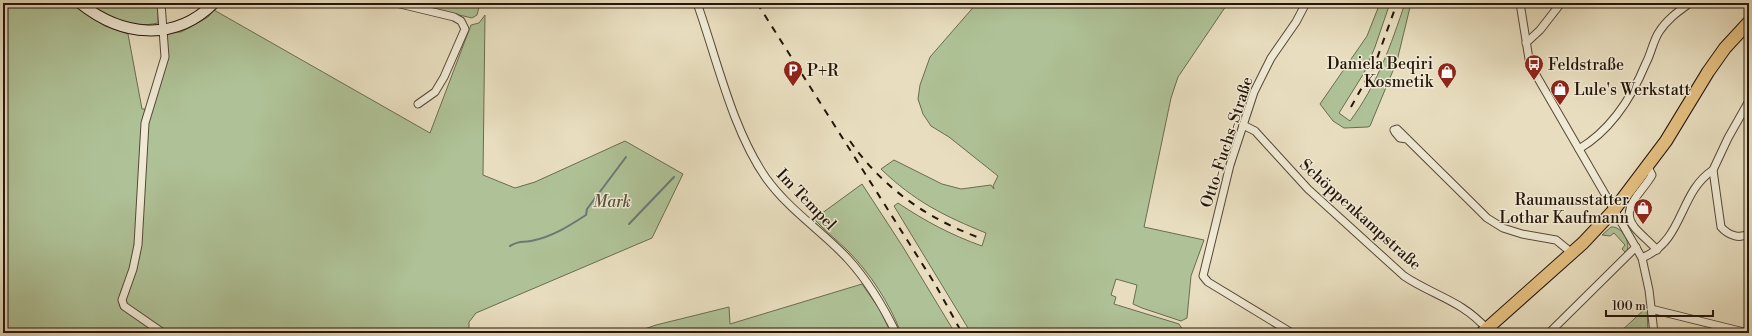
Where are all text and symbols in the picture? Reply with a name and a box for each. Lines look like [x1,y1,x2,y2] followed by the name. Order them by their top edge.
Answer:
[1523,53,1545,81] bus stop icon: Feldstraße
[1327,54,1435,92] place label: Daniela Beqiri Kosmetik
[1548,55,1624,75] place label: Feldstraße
[782,59,804,87] parking icon: P+R
[807,61,839,81] place label: P+R
[1436,61,1458,89] shop icon: Daniela Beqiri Kosmetik
[1196,74,1258,210] street label: Otto-Fuchs-Straße
[1549,78,1571,106] shop icon: Lule's Werkstatt
[1574,80,1691,100] place label: Lule's Werkstatt
[1295,155,1425,275] street label: Schöppenkampstraße
[772,165,840,235] street label: Im Tempel
[1499,190,1629,228] place label: Raumausstatter Lothar Kaufmann
[593,192,631,212] park label: Mark
[1632,197,1654,225] shop icon: Raumausstatter Lothar Kaufmann
[1606,292,1713,318] scale bar
[1612,299,1646,314] text: 100 m

